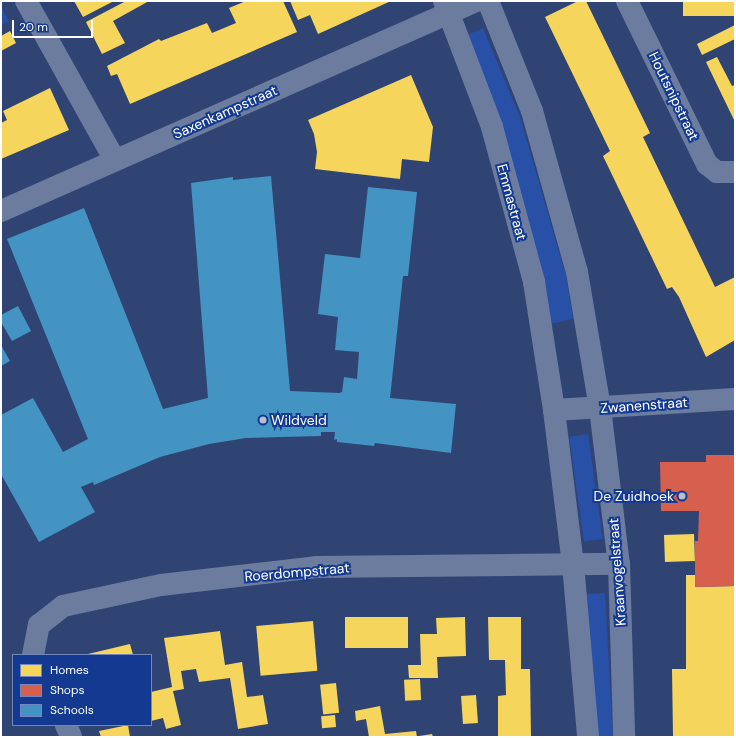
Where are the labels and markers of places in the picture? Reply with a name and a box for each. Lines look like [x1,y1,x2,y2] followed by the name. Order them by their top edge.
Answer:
[271,412,327,428] place label: Wildveld
[258,415,268,425] marker: Wildveld
[594,488,674,504] place label: De Zuidhoek
[677,491,687,501] marker: De Zuidhoek

